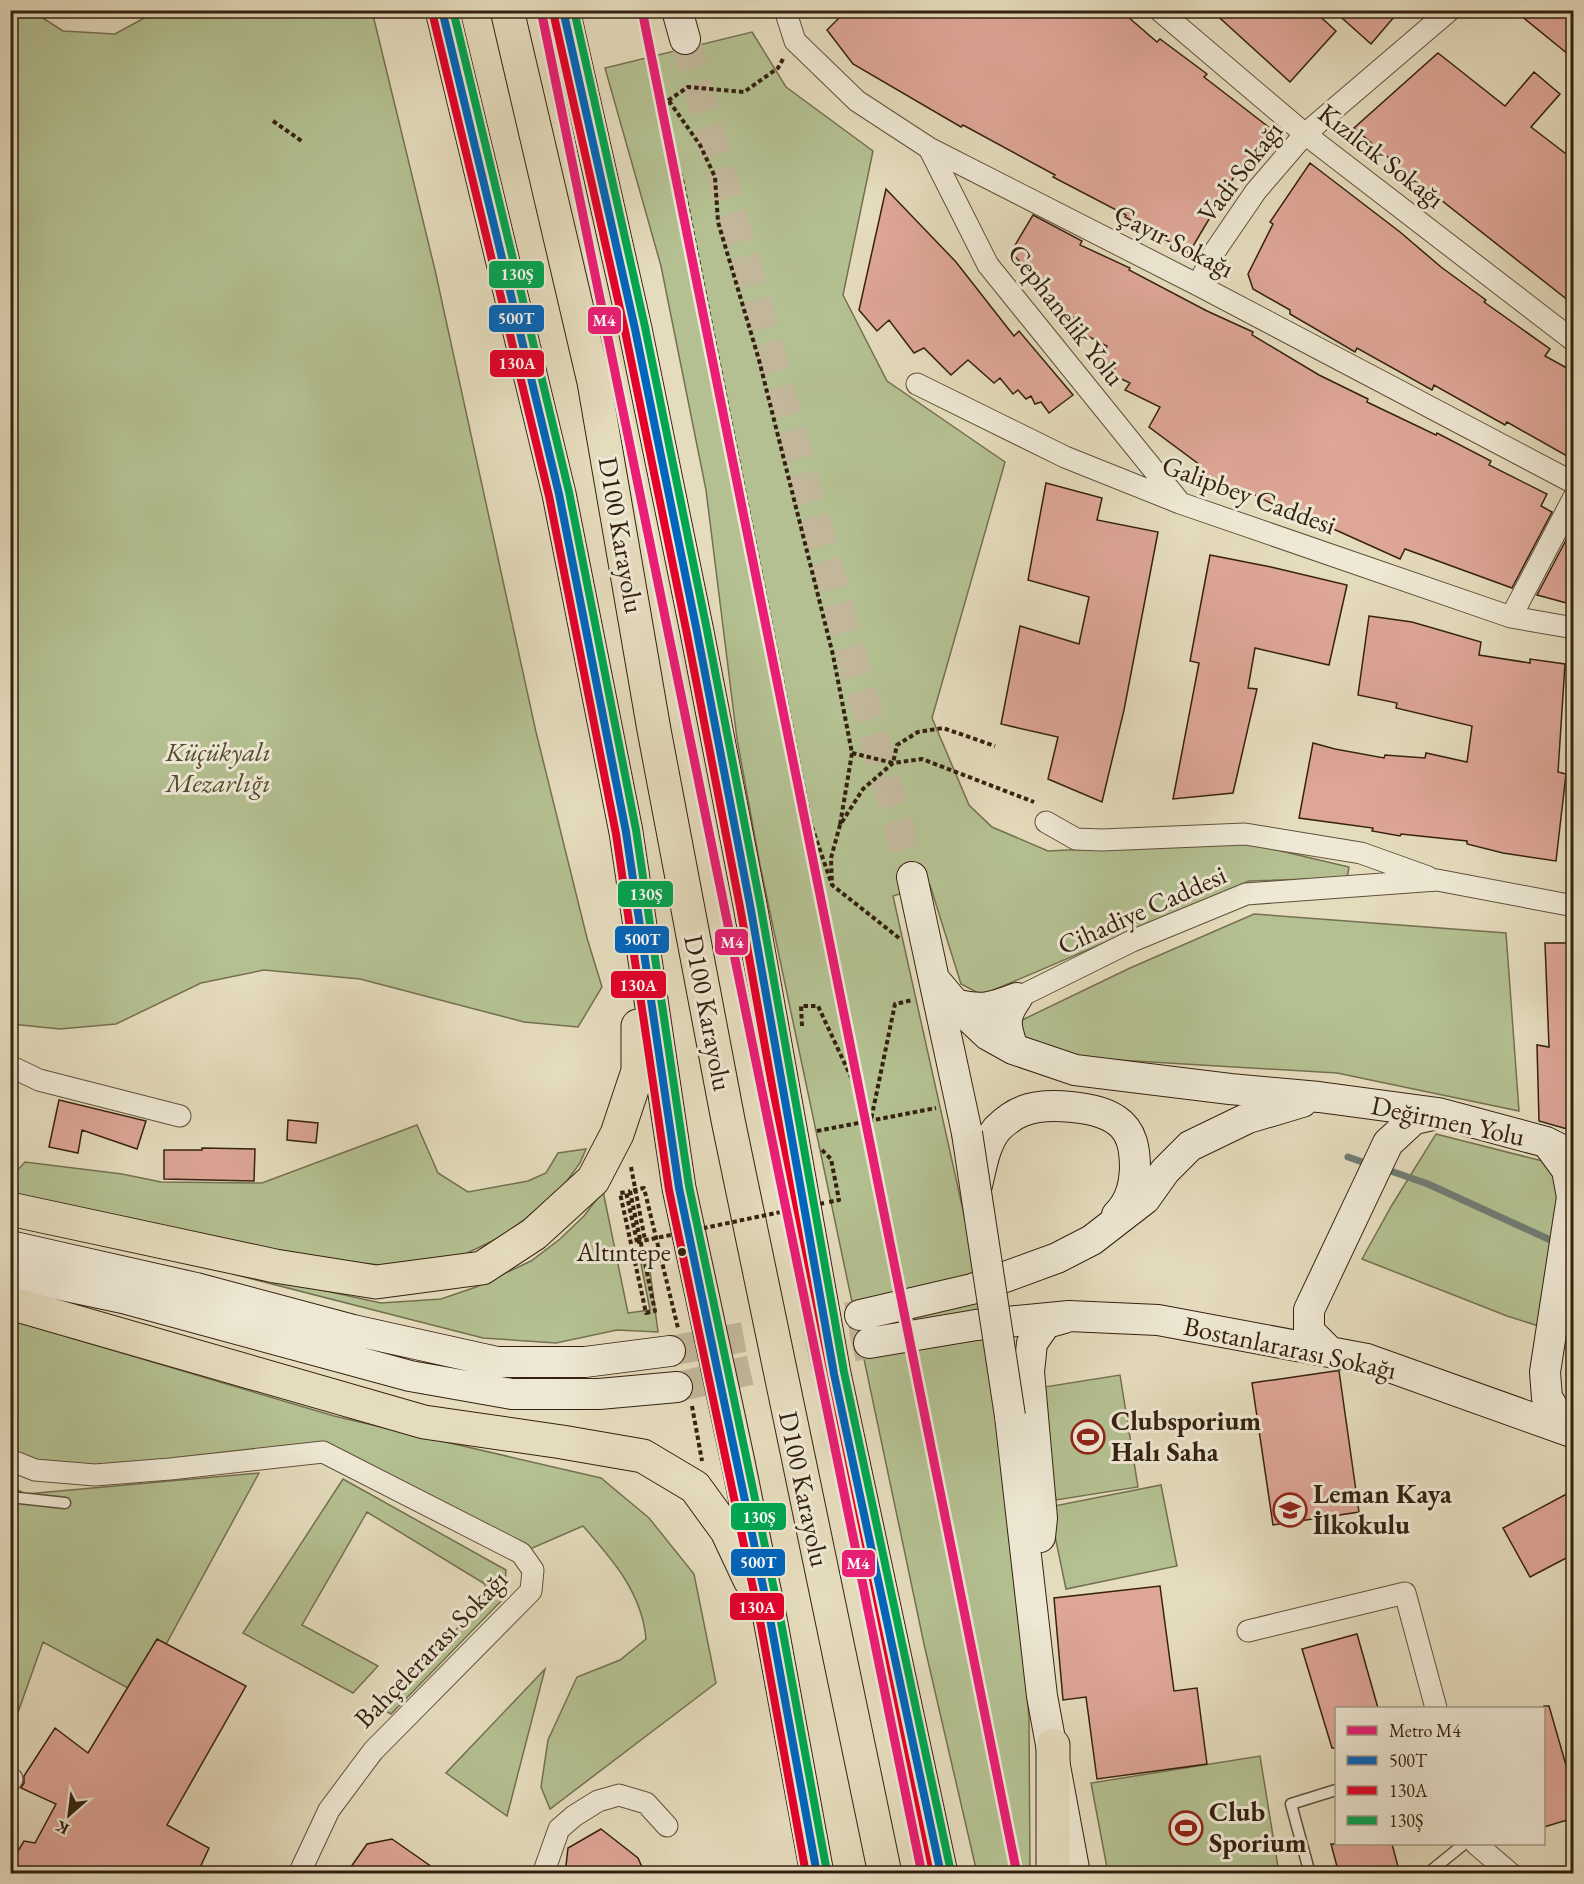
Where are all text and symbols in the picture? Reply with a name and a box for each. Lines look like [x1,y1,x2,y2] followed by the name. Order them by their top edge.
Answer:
[1311,95,1452,216] street label: Kızılcık Sokağı
[1189,114,1290,229] street label: Vadi Sokağı
[1108,195,1240,286] street label: Çayır Sokağı
[1000,237,1133,393] street label: Cephanelik Yolu
[488,260,545,289] line badge: 130Ş
[500,264,534,285] text: 130Ş
[488,304,545,333] line badge: 500T
[587,306,622,335] line badge: M4
[498,308,535,329] text: 500T
[592,310,616,331] text: M4
[489,349,545,378] line badge: 130A
[499,353,536,374] text: 130A
[1158,447,1341,542] street label: Galipbey Caddesi
[591,454,652,616] street label: D100 Karayolu
[164,734,271,800] park label: Küçükyalı Mezarlığı
[1052,857,1232,962] street label: Cihadiye Caddesi
[617,880,674,908] line badge: 130Ş
[629,884,663,905] text: 130Ş
[614,925,670,954] line badge: 500T
[714,928,749,956] line badge: M4
[624,929,661,950] text: 500T
[676,932,741,1094] street label: D100 Karayolu
[720,932,744,953] text: M4
[610,970,667,999] line badge: 130A
[620,975,657,996] text: 130A
[1368,1087,1528,1154] street label: Değirmen Yolu
[576,1235,671,1269] place label: Altıntepe
[676,1246,688,1258] marker: Altıntepe
[1181,1308,1400,1387] street label: Bostanlararası Sokağı
[1111,1403,1261,1469] place label: Clubsporium Halı Saha
[771,1408,838,1570] street label: D100 Karayolu
[1070,1419,1106,1455] sports icon: Clubsporium Halı Saha
[1313,1476,1452,1542] place label: Leman Kaya İlkokulu
[1272,1492,1308,1528] school or university icon: Leman Kaya İlkokulu
[730,1502,787,1531] line badge: 130Ş
[742,1507,776,1528] text: 130Ş
[730,1548,786,1577] line badge: 500T
[841,1549,876,1578] line badge: M4
[740,1552,777,1573] text: 500T
[846,1553,870,1574] text: M4
[346,1562,515,1735] street label: Bahçelerarası Sokağı
[729,1592,785,1621] line badge: 130A
[739,1597,776,1618] text: 130A
[1335,1707,1545,1845] legend
[1389,1719,1461,1742] text: Metro M4
[1389,1749,1428,1772] text: 500T
[1389,1779,1428,1802] text: 130A
[39,1785,99,1845] north arrow
[1209,1794,1307,1860] place label: Club Sporium
[1389,1809,1423,1832] text: 130Ş
[1168,1810,1204,1846] sports icon: Club Sporium
[51,1815,73,1840] text: K

